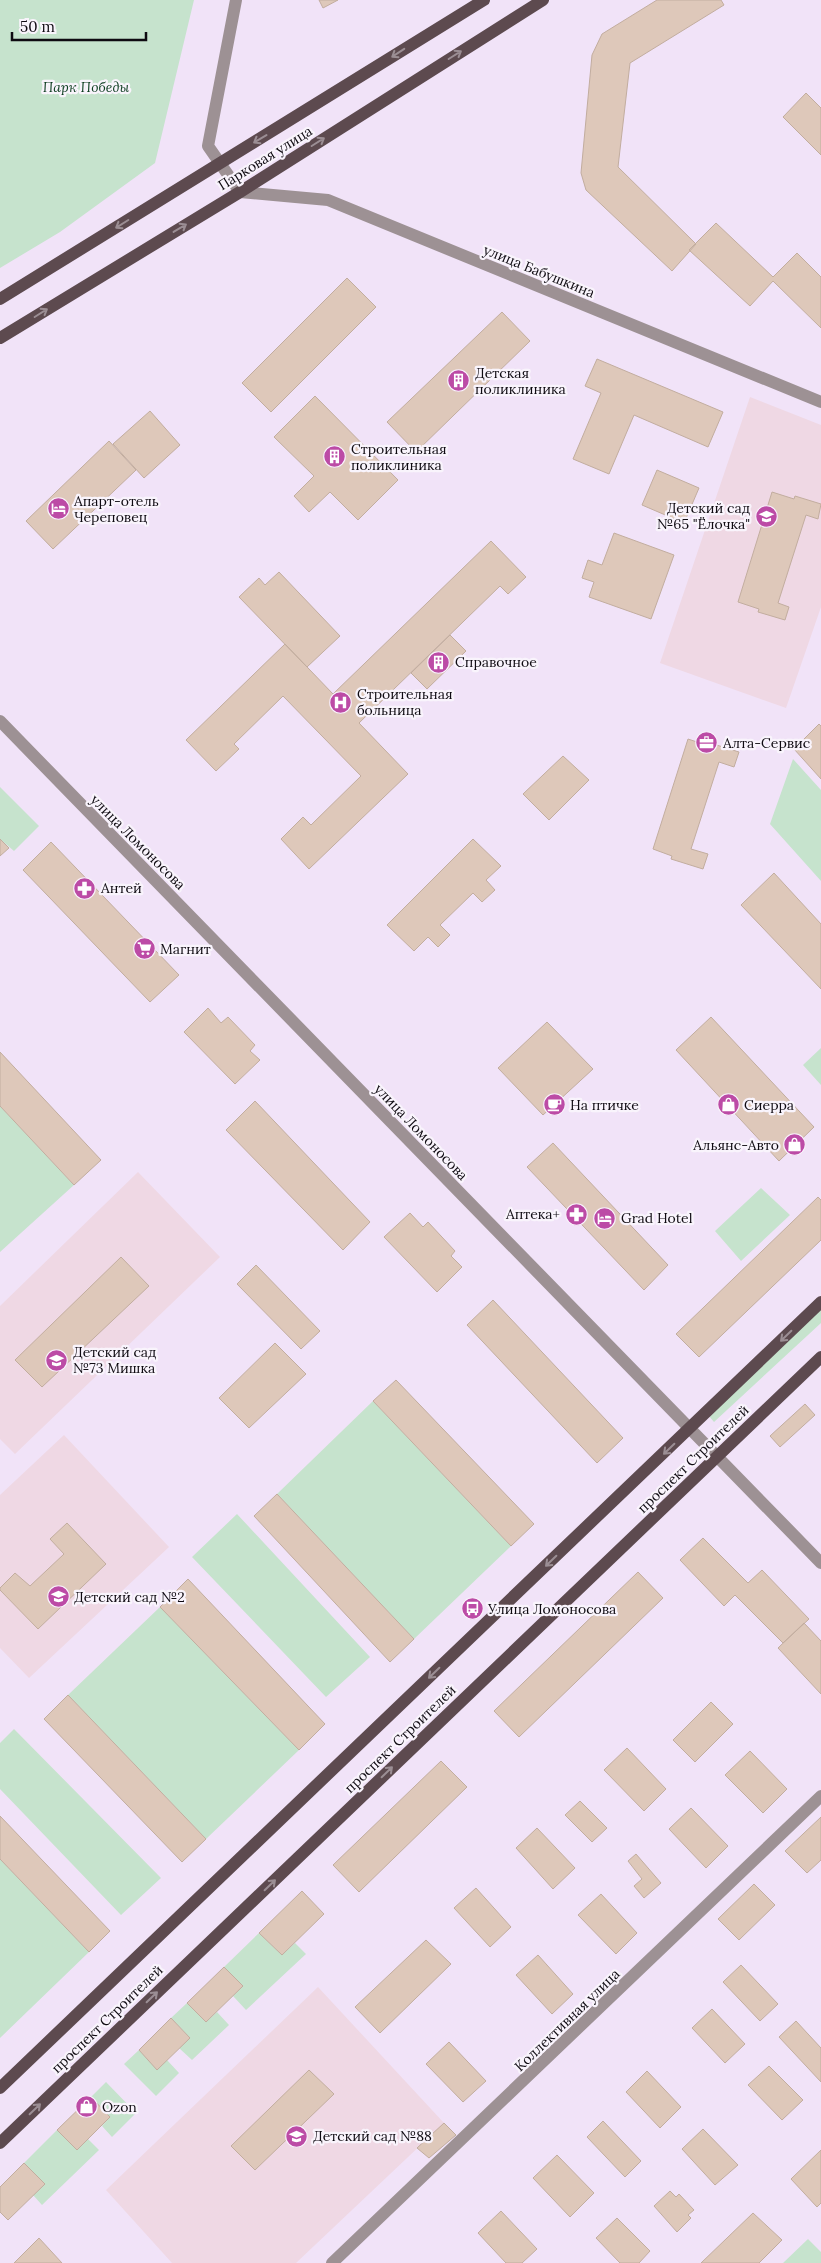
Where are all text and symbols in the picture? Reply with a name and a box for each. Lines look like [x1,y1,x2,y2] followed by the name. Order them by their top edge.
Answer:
[12,10,146,42] scale bar
[20,17,55,36] text: 50 m
[391,48,405,58] one-way arrow
[448,50,462,60] one-way arrow
[43,78,129,96] park label: Парк Победы
[215,122,315,194] street label: Парковая улица
[254,134,268,144] one-way arrow
[311,137,325,147] one-way arrow
[115,219,129,229] one-way arrow
[173,222,187,232] one-way arrow
[481,240,597,302] street label: улица Бабушкина
[34,307,48,317] one-way arrow
[475,364,566,398] place label: Детская поликлиника
[447,369,471,393] building icon: Детская поликлиника
[351,440,447,474] place label: Строительная поликлиника
[323,445,347,469] building icon: Строительная поликлиника
[73,492,159,526] place label: Апарт-отель Череповец
[46,497,70,521] hotel icon: Апарт-отель Череповец
[657,499,750,533] place label: Детский сад №65 "Ёлочка"
[754,504,778,528] school or university icon: Детский сад №65 "Ёлочка"
[427,650,451,674] building icon: Справочное
[455,653,537,671] place label: Справочное
[357,685,453,719] place label: Строительная больница
[329,690,353,714] hospital icon: Строительная больница
[695,731,719,755] office icon: Алта-Сервис
[722,734,810,752] place label: Алта-Сервис
[87,791,189,893] street label: улица Ломоносова
[73,876,97,900] pharmacy icon: Антей
[100,879,142,897] place label: Антей
[132,937,156,961] supermarket icon: Магнит
[160,940,211,958] place label: Магнит
[370,1080,472,1184] street label: улица Ломоносова
[542,1093,566,1117] cafe icon: На птичке
[716,1093,740,1117] shop icon: Сиерра
[570,1096,639,1114] place label: На птичке
[744,1096,794,1114] place label: Сиерра
[783,1133,807,1157] shop icon: Альянс-Авто
[692,1136,779,1154] place label: Альянс-Авто
[564,1202,588,1226] pharmacy icon: Аптека+
[505,1205,560,1223] place label: Аптека+
[593,1206,617,1230] hotel icon: Grad Hotel
[621,1209,693,1227] place label: Grad Hotel
[780,1330,792,1342] one-way arrow
[73,1343,156,1377] place label: Детский сад №73 Мишка
[45,1348,69,1372] school or university icon: Детский сад №73 Мишка
[633,1401,753,1517] street label: проспект Строителей
[663,1442,675,1454] one-way arrow
[545,1555,557,1567] one-way arrow
[46,1585,70,1609] school or university icon: Детский сад №2
[74,1588,185,1606] place label: Детский сад №2
[460,1597,484,1621] bus stop icon: Улица Ломоносова
[487,1600,616,1618] place label: Улица Ломоносова
[427,1667,440,1679] one-way arrow
[340,1681,460,1797] street label: проспект Строителей
[381,1766,394,1778] one-way arrow
[264,1878,276,1891] one-way arrow
[47,1961,167,2077] street label: проспект Строителей
[510,1965,624,2075] street label: Коллективная улица
[146,1991,159,2003] one-way arrow
[74,2095,98,2119] shop icon: Ozon
[102,2098,137,2116] place label: Ozon
[29,2103,41,2115] one-way arrow
[285,2124,309,2148] school or university icon: Детский сад №88
[313,2127,432,2145] place label: Детский сад №88

